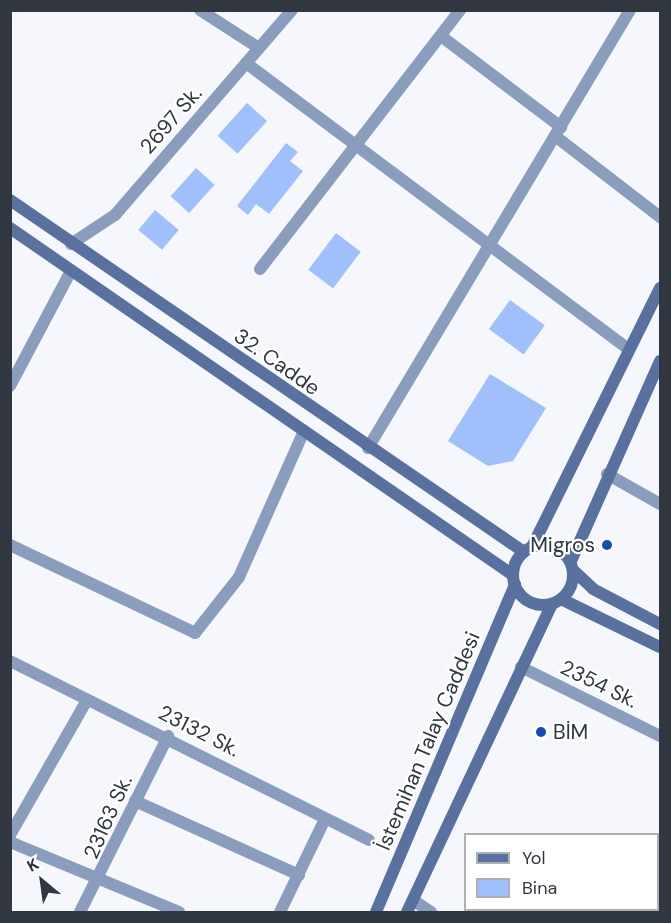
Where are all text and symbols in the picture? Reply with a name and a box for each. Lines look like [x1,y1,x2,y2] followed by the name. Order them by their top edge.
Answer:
[135,81,207,159] street label: 2697 Sk.
[229,323,325,401] street label: 32. Cadde
[530,532,595,558] place label: Migros
[600,538,614,552] marker: Migros
[371,628,485,854] street label: İstemihan Talay Caddesi
[556,655,642,713] street label: 2354 Sk.
[154,700,244,762] street label: 23132 Sk.
[553,719,588,745] place label: BİM
[534,725,548,739] marker: BİM
[78,771,138,863] street label: 23163 Sk.
[464,833,659,911] legend
[522,846,546,870] text: Yol
[12,851,72,911] north arrow
[23,853,43,877] text: K
[522,876,557,900] text: Bina

